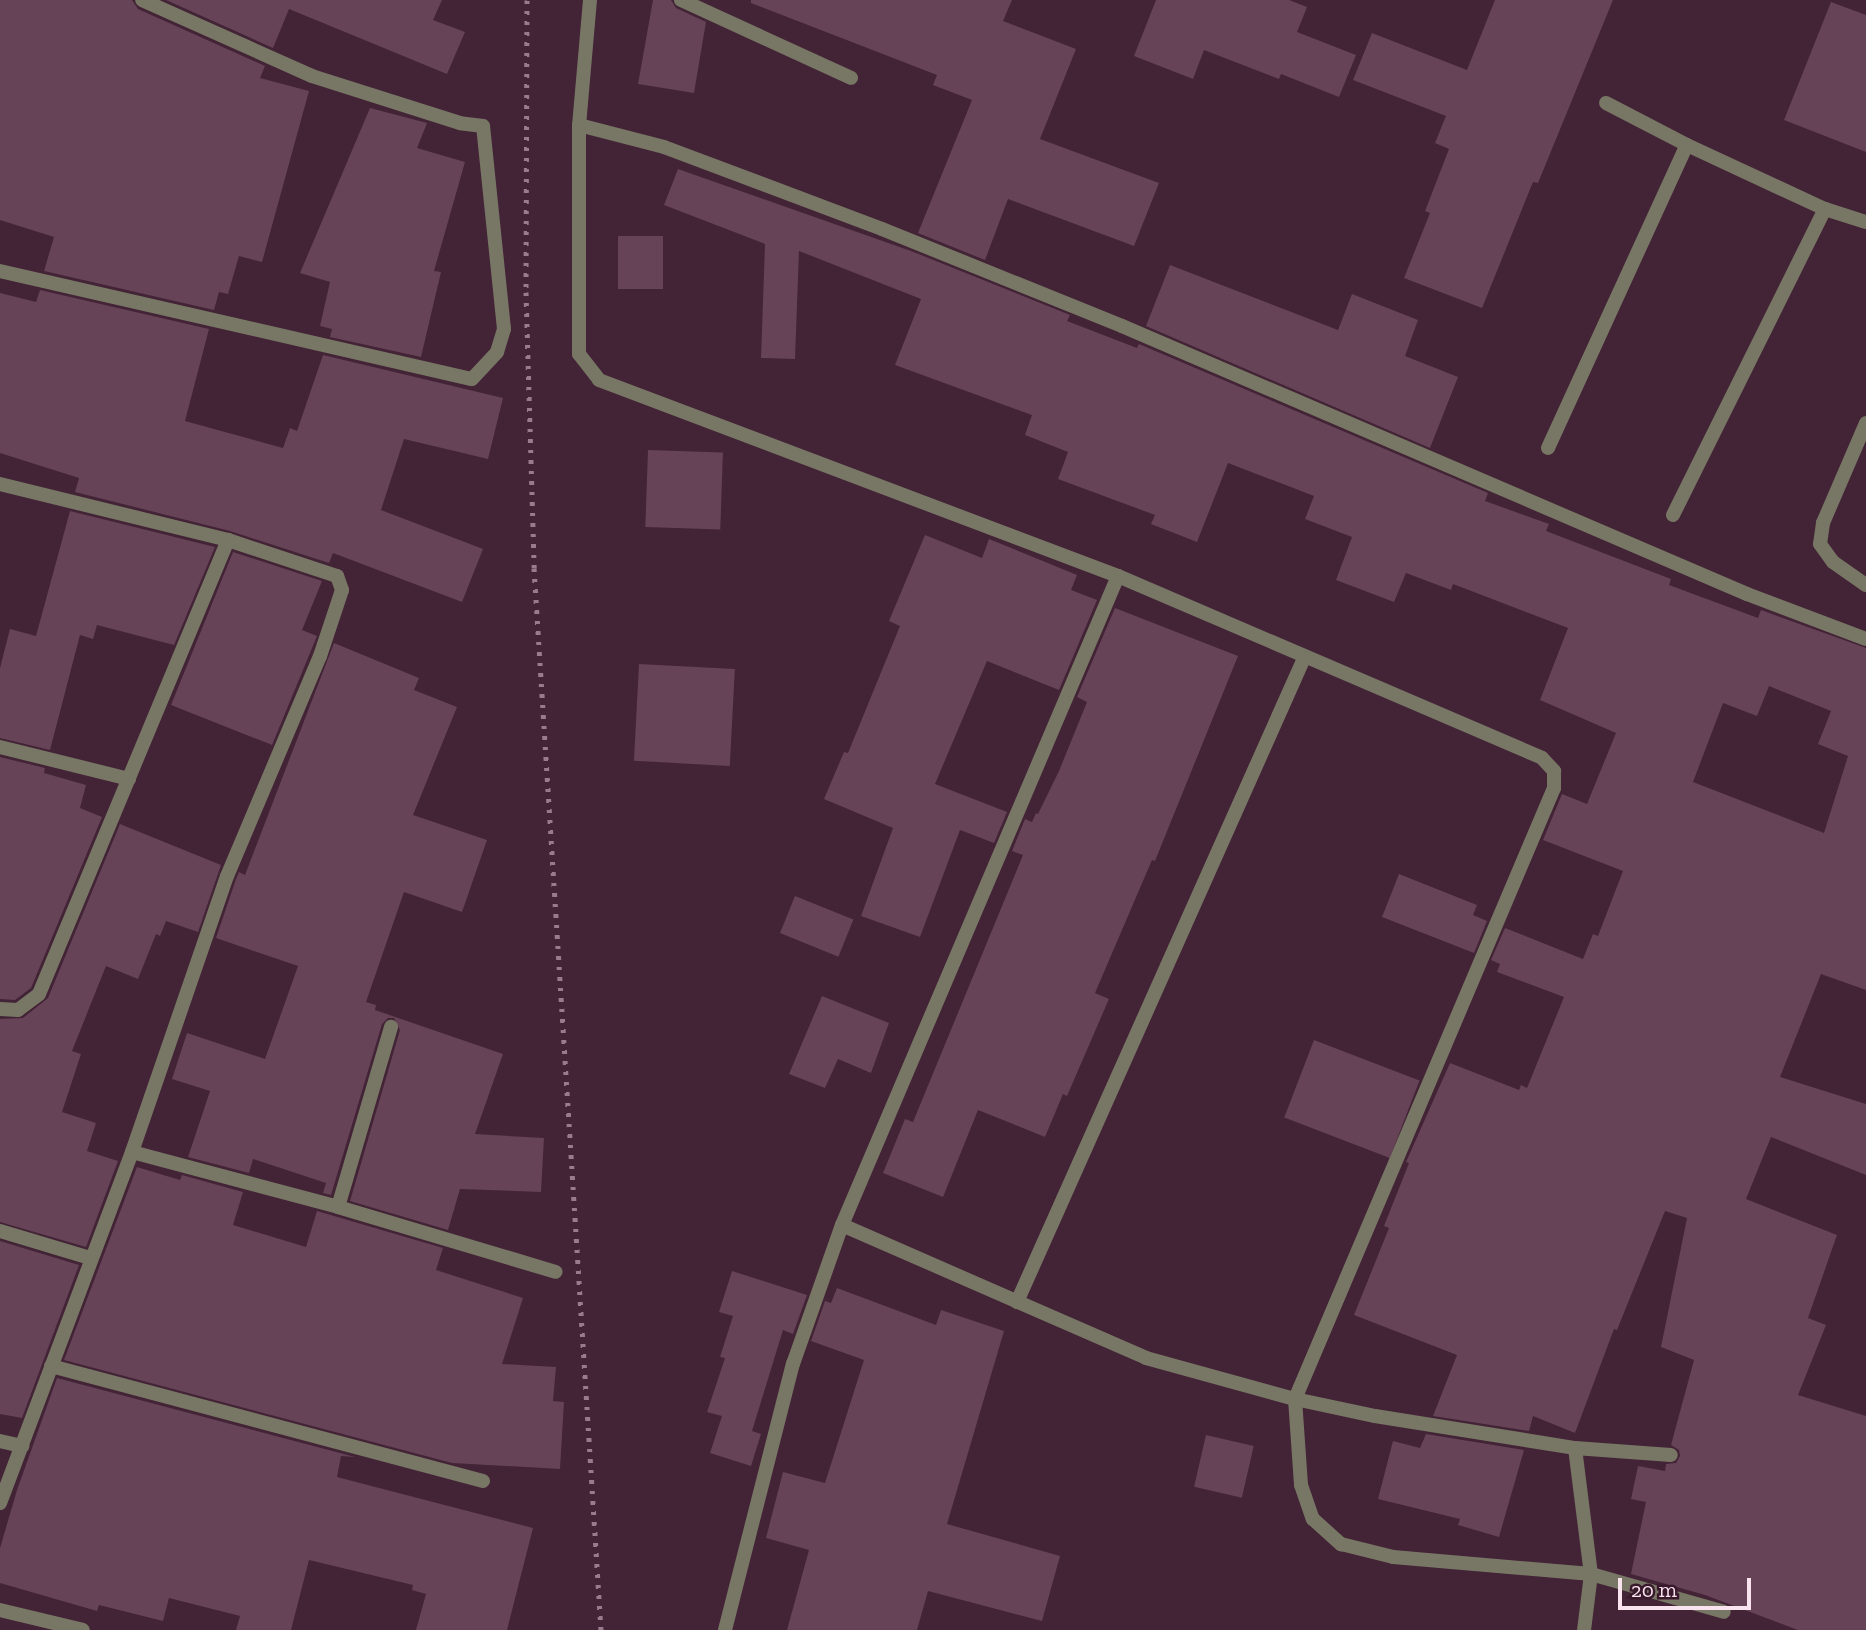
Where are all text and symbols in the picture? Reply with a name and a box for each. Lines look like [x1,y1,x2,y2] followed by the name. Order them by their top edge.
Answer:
[1621,1564,1754,1608] scale bar
[1631,1577,1677,1602] text: 20 m

